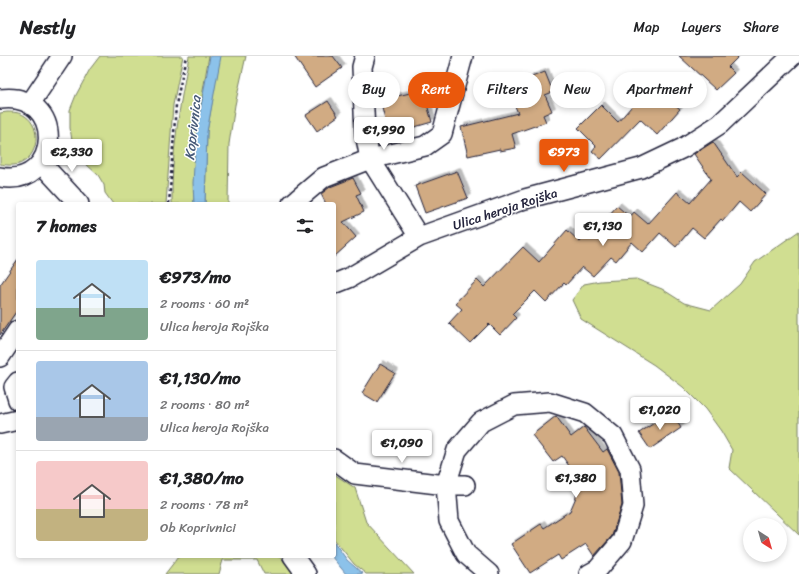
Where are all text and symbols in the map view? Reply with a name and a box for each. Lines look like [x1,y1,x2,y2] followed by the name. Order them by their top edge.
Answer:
[20,11,75,44] text: Nestly
[634,15,659,40] text: Map
[681,15,721,40] text: Layers
[743,15,779,40] text: Share
[348,72,400,108] chip: Buy
[408,72,465,108] chip: Rent
[473,72,542,108] chip: Filters
[550,72,605,108] chip: New
[613,72,707,108] chip: Apartment
[177,94,209,161] water label: Koprivnica
[351,117,417,151] pin: €1,990
[363,118,405,141] text: €1,990
[39,139,105,173] pin: €2,330
[540,139,588,173] pin: €973
[51,140,93,163] text: €2,330
[548,140,580,163] text: €973
[450,181,561,237] street label: Ulica heroja Rojška
[36,211,96,241] text: 7 homes
[570,213,636,247] pin: €1,130
[584,214,622,237] text: €1,130
[294,215,316,237] icon: filters
[160,262,231,292] text: €973/mo
[68,276,116,324] icon: home
[160,292,249,315] text: 2 rooms · 60 m²
[160,315,269,338] text: Ulica heroja Rojška
[160,363,241,393] text: €1,130/mo
[68,377,116,425] icon: home
[160,393,250,416] text: 2 rooms · 80 m²
[627,397,693,431] pin: €1,020
[639,398,681,421] text: €1,020
[160,416,269,439] text: Ulica heroja Rojška
[369,430,435,464] pin: €1,090
[381,431,423,454] text: €1,090
[160,463,244,493] text: €1,380/mo
[543,465,609,499] pin: €1,380
[556,466,596,489] text: €1,380
[68,477,116,525] icon: home
[160,493,249,516] text: 2 rooms · 78 m²
[160,516,236,539] text: Ob Koprivnici
[743,518,787,562] north arrow
[743,518,787,562] map controls

